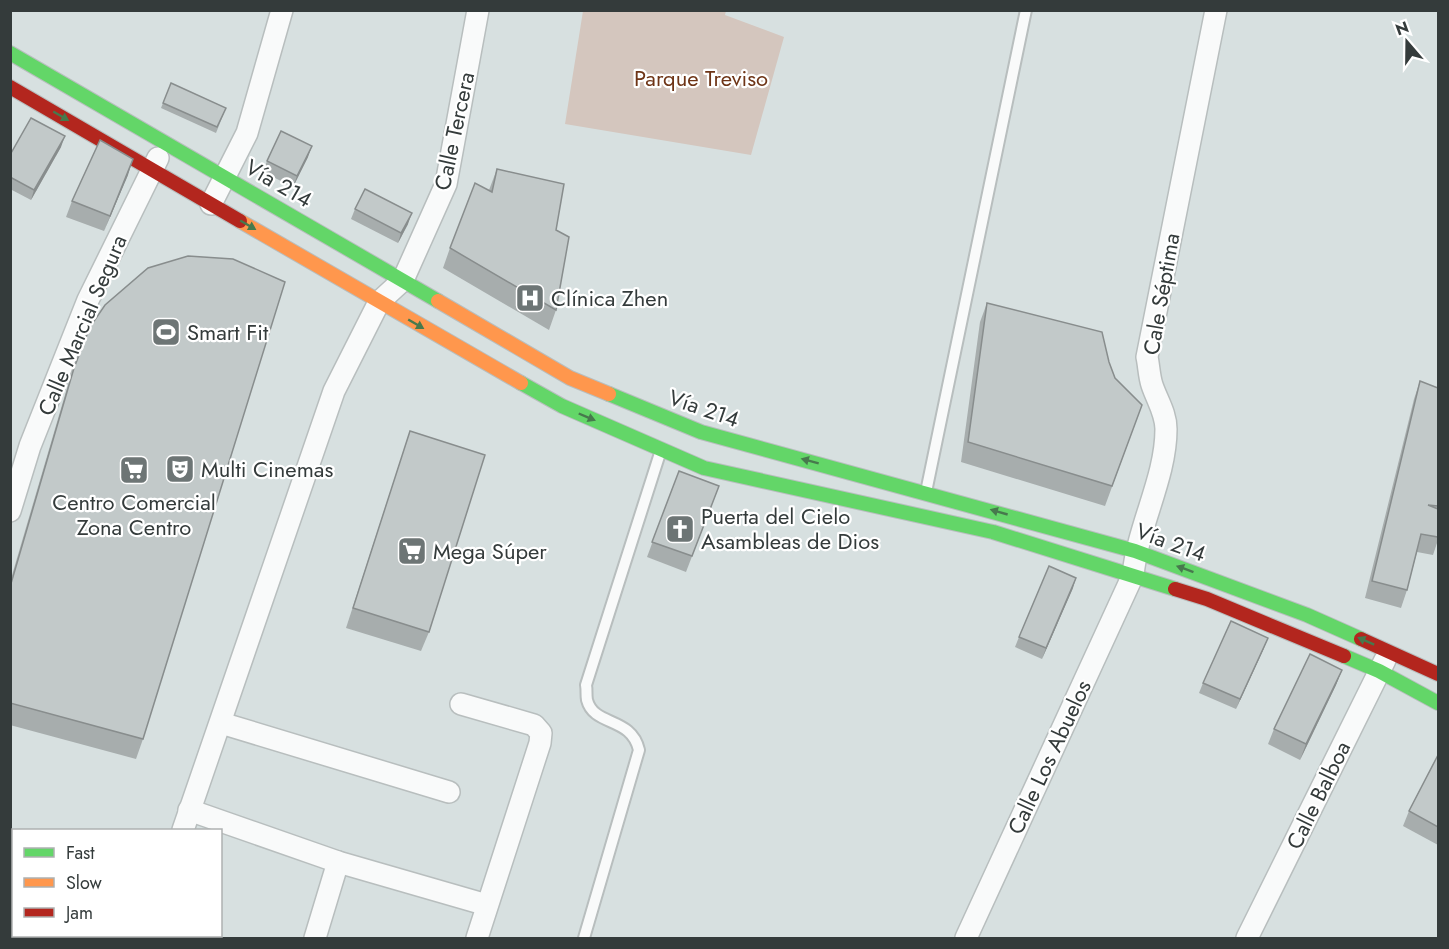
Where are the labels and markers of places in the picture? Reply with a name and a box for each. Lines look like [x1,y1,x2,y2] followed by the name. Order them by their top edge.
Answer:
[514,282,546,314] hospital icon: Clínica Zhen
[551,282,668,314] place label: Clínica Zhen
[150,316,182,348] sports icon: Smart Fit
[187,316,269,348] place label: Smart Fit
[164,453,196,485] theatre icon: Multi Cinemas
[201,453,333,485] place label: Multi Cinemas
[118,454,150,486] supermarket icon: Centro Comercial Zona Centro
[52,486,216,543] place label: Centro Comercial Zona Centro
[701,500,879,557] place label: Puerta del Cielo Asambleas de Dios
[664,513,696,545] church icon: Puerta del Cielo Asambleas de Dios
[396,535,428,567] supermarket icon: Mega Súper
[433,535,547,567] place label: Mega Súper

